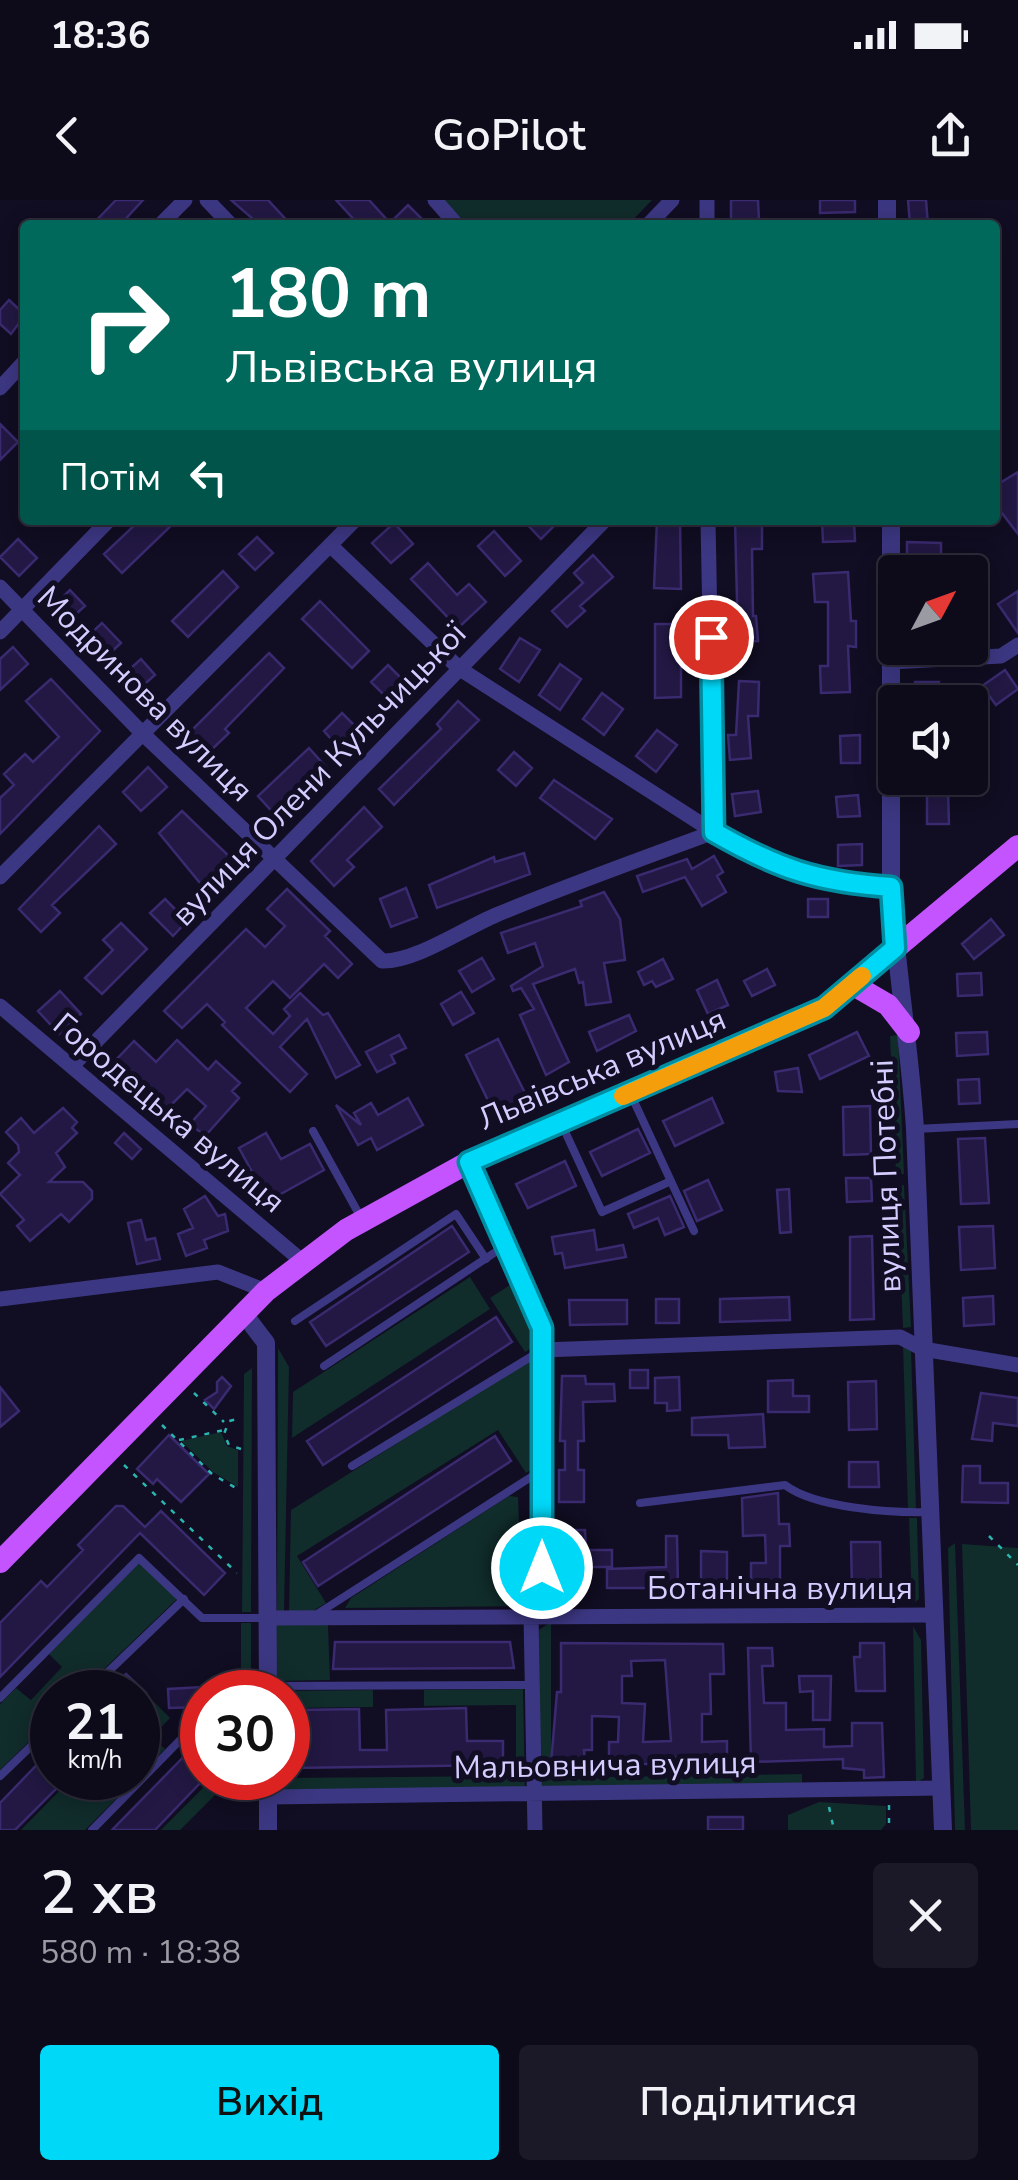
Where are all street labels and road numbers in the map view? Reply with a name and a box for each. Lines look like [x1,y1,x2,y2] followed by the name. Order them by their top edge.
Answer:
[28,577,262,811] street label: Модринова вулиця
[162,612,477,935] street label: вулиця Олени Кульчицької
[472,997,732,1141] street label: Львівська вулиця
[44,1003,294,1223] street label: Городецька вулиця
[860,1059,912,1293] street label: вулиця Потебні
[647,1567,913,1610] street label: Ботанічна вулиця
[453,1741,757,1789] street label: Мальовнича вулиця

